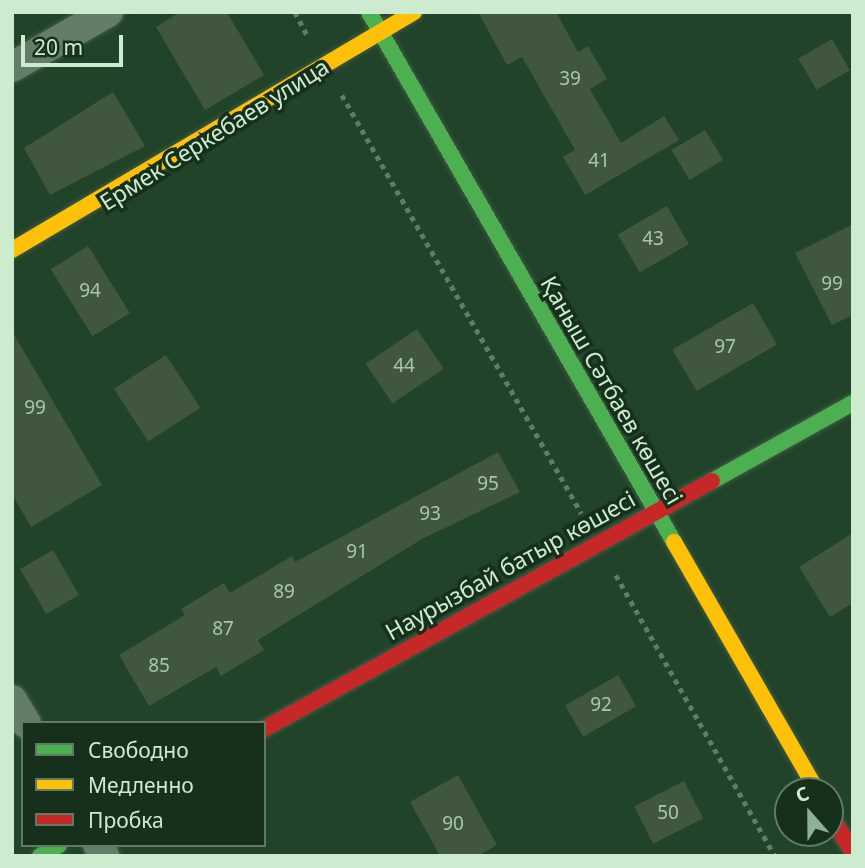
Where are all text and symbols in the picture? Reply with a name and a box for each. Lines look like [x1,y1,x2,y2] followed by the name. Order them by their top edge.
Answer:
[24,21,126,65] scale bar
[34,33,83,61] text: 20 m
[95,52,333,216] street label: Ермек Серкебаев улица
[559,68,581,90] house number: 39
[588,150,610,172] house number: 41
[642,228,664,250] house number: 43
[535,271,689,509] street label: Қаныш Сәтбаев көшесі
[821,273,843,295] house number: 99
[79,280,101,302] house number: 94
[714,336,736,358] house number: 97
[393,355,415,377] house number: 44
[24,397,46,419] house number: 99
[477,473,499,495] house number: 95
[380,485,640,645] street label: Наурызбай батыр көшесі
[419,503,441,525] house number: 93
[346,541,368,563] house number: 91
[273,581,295,603] house number: 89
[212,618,234,640] house number: 87
[148,655,170,677] house number: 85
[590,694,612,716] house number: 92
[21,721,266,847] legend
[88,736,189,764] text: Свободно
[88,771,194,799] text: Медленно
[774,777,844,847] north arrow
[792,780,813,809] text: С
[657,802,679,824] house number: 50
[88,806,164,834] text: Пробка
[442,813,464,835] house number: 90

